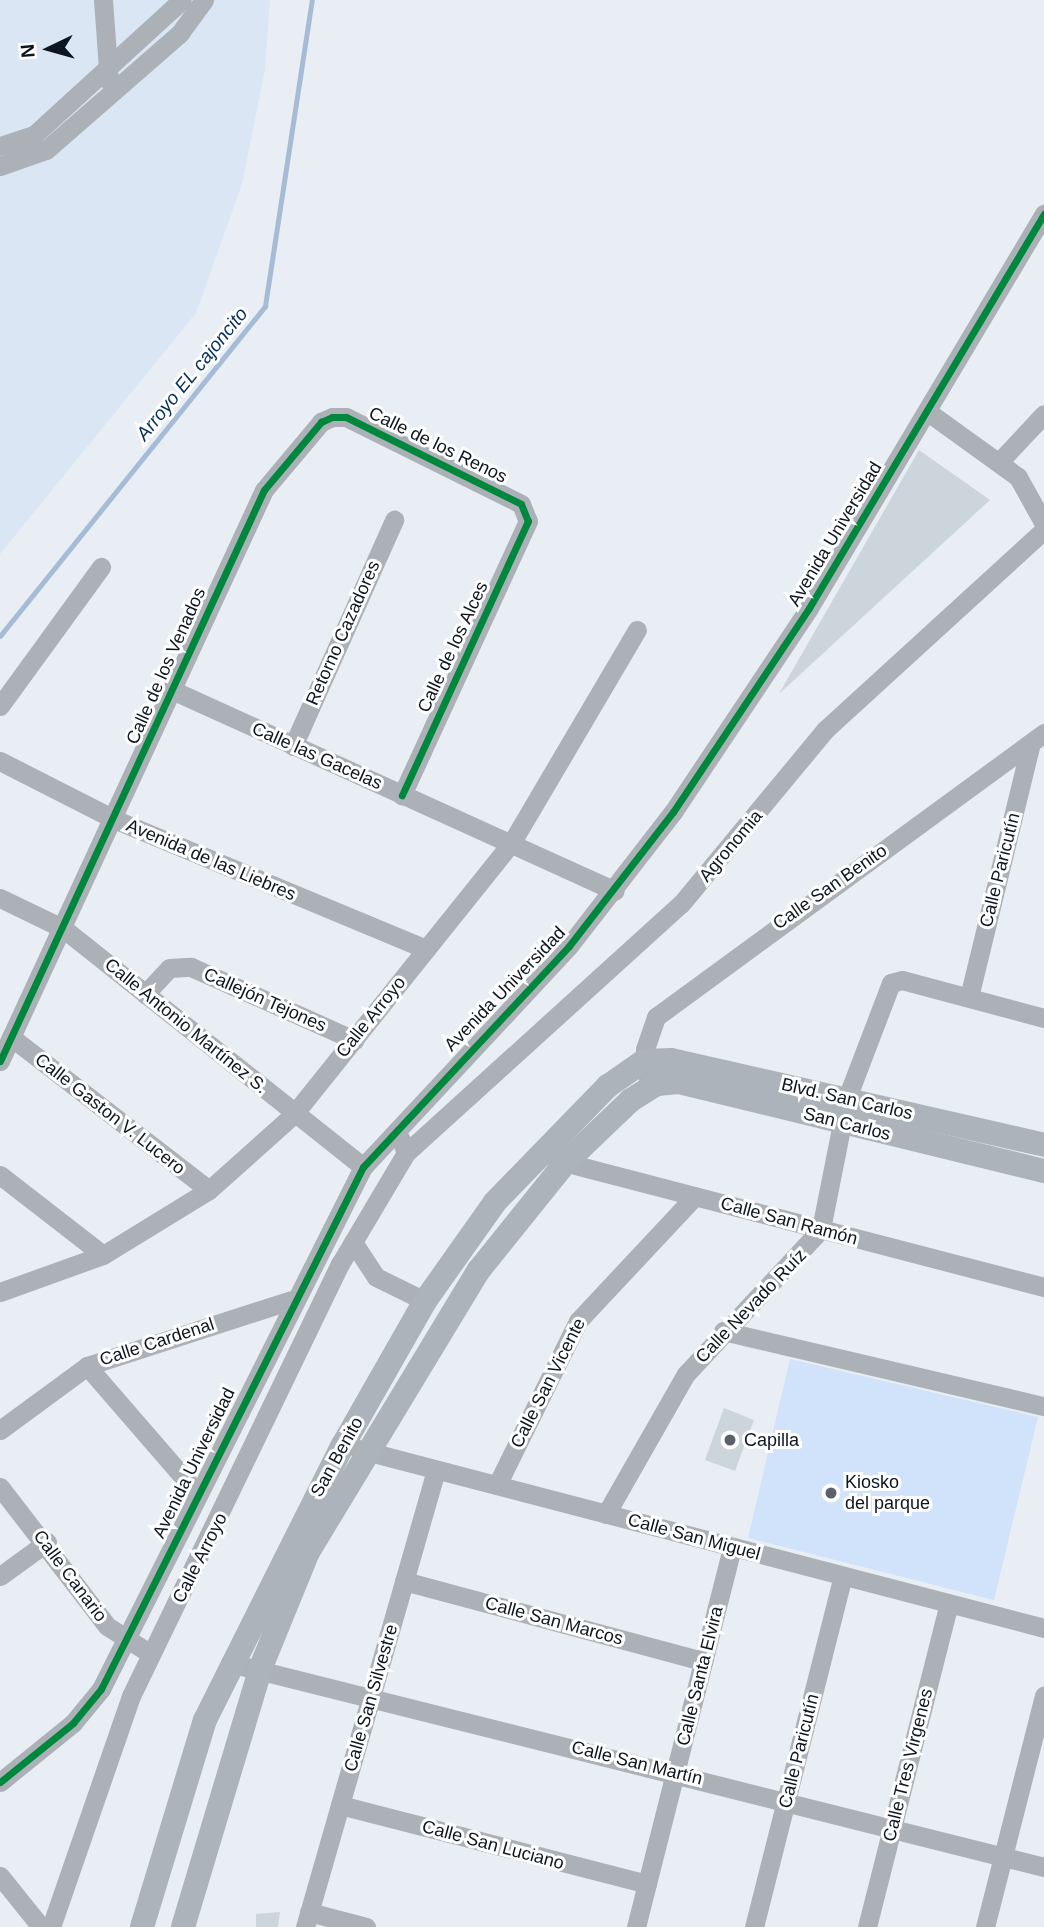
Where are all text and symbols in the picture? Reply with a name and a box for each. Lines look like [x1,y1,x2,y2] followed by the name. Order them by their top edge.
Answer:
[14,14,84,84] north arrow
[17,43,39,59] text: N
[131,303,253,445] water label: Arroyo EL cajoncito
[365,402,511,488] street label: Calle de los Renos
[783,458,887,610] street label: Avenida Universidad
[301,557,385,709] street label: Retorno Cazadores
[413,578,493,716] street label: Calle de los Alces
[122,584,210,748] street label: Calle de los Venados
[249,718,385,794] street label: Calle las Gacelas
[695,806,767,886] street label: Agronomia
[975,811,1025,929] street label: Calle Paricutín
[123,815,299,905] street label: Avenida de las Liebres
[769,840,891,934] street label: Calle San Benito
[440,922,570,1056] street label: Avenida Universidad
[100,953,272,1099] street label: Calle Antonio Martínez S.
[200,963,330,1037] street label: Callejón Tejones
[331,972,411,1062] street label: Calle Arroyo
[31,1049,189,1179] street label: Calle Gaston V. Lucero
[779,1073,915,1125] street label: Blvd. San Carlos
[801,1103,893,1145] street label: San Carlos
[718,1192,860,1250] street label: Calle San Ramón
[691,1245,811,1367] street label: Calle Nevado Ruíz
[97,1313,217,1371] street label: Calle Cardenal
[506,1314,590,1452] street label: Calle San Vicente
[148,1384,240,1542] street label: Avenida Universidad
[306,1413,368,1501] street label: San Benito
[744,1429,799,1451] place label: Capilla
[722,1432,738,1448] marker: Capilla
[845,1472,930,1514] place label: Kiosko del parque
[823,1485,839,1501] marker: Kiosko del parque
[168,1509,232,1607] street label: Calle Arroyo
[625,1509,763,1565] street label: Calle San Miguel
[29,1526,111,1626] street label: Calle Canario
[483,1592,625,1650] street label: Calle San Marcos
[672,1604,728,1748] street label: Calle Santa Elvira
[340,1622,402,1774] street label: Calle San Silvestre
[879,1686,937,1844] street label: Calle Tres Virgenes
[774,1692,824,1810] street label: Calle Paricutín
[569,1736,705,1790] street label: Calle San Martín
[420,1816,566,1874] street label: Calle San Luciano

